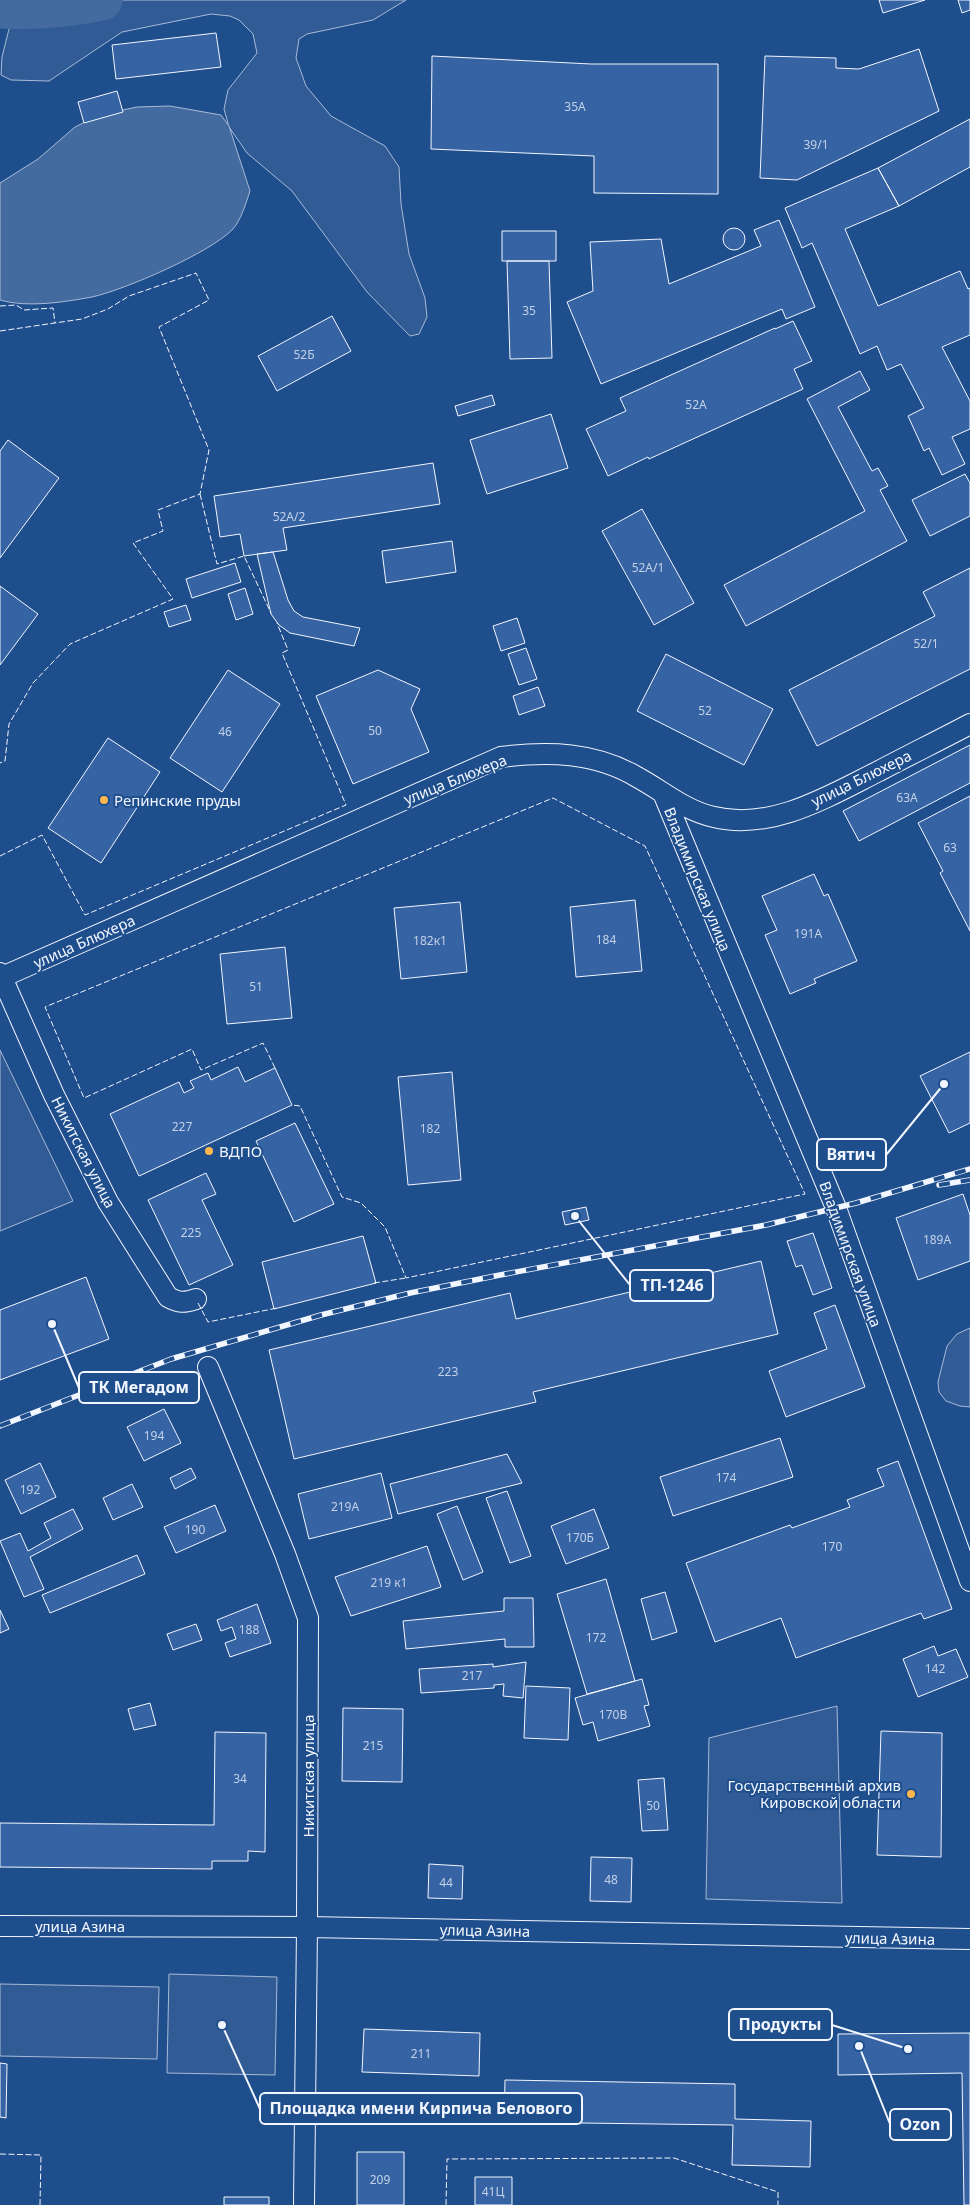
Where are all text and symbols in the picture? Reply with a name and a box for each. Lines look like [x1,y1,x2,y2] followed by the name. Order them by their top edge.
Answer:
[564,98,586,115] house number: 35А
[803,136,829,153] house number: 39/1
[522,302,536,319] house number: 35
[293,346,315,363] house number: 52Б
[685,396,707,413] house number: 52А
[273,508,305,525] house number: 52А/2
[632,559,664,576] house number: 52А/1
[913,635,939,652] house number: 52/1
[698,702,712,719] house number: 52
[368,722,382,739] house number: 50
[218,723,232,740] house number: 46
[808,745,914,811] street label: улица Блюхера
[401,749,509,809] street label: улица Блюхера
[896,789,918,806] house number: 63А
[114,790,241,810] place label: Репинские пруды
[98,794,110,806] marker: Репинские пруды
[660,804,736,954] street label: Владимирская улица
[943,839,957,856] house number: 63
[30,910,138,972] street label: улица Блюхера
[794,925,822,942] house number: 191А
[596,931,616,948] house number: 184
[413,932,447,949] house number: 182к1
[249,978,263,995] house number: 51
[47,1093,121,1211] street label: Никитская улица
[172,1118,192,1135] house number: 227
[420,1120,440,1137] house number: 182
[817,1139,886,1170] callout: Вятич
[219,1141,262,1161] place label: ВДПО
[826,1143,876,1165] text: Вятич
[203,1145,215,1157] marker: ВДПО
[815,1178,887,1330] street label: Владимирская улица
[181,1224,201,1241] house number: 225
[923,1231,951,1248] house number: 189А
[630,1270,713,1301] callout: ТП-1246
[640,1274,704,1296] text: ТП-1246
[438,1363,458,1380] house number: 223
[79,1372,199,1403] callout: ТК Мегадом
[89,1376,189,1398] text: ТК Мегадом
[144,1427,164,1444] house number: 194
[716,1469,736,1486] house number: 174
[20,1481,40,1498] house number: 192
[331,1498,359,1515] house number: 219А
[185,1521,205,1538] house number: 190
[566,1529,594,1546] house number: 170Б
[822,1538,842,1555] house number: 170
[371,1574,407,1591] house number: 219 к1
[239,1621,259,1638] house number: 188
[586,1629,606,1646] house number: 172
[925,1660,945,1677] house number: 142
[462,1667,482,1684] house number: 217
[599,1706,627,1723] house number: 170В
[298,1714,318,1838] street label: Никитская улица
[363,1737,383,1754] house number: 215
[233,1770,247,1787] house number: 34
[727,1775,901,1812] place label: Государственный архив Кировской области
[905,1788,917,1800] marker: Государственный архив Кировской области
[646,1797,660,1814] house number: 50
[604,1871,618,1888] house number: 48
[439,1874,453,1891] house number: 44
[35,1916,125,1936] street label: улица Азина
[440,1919,530,1941] street label: улица Азина
[845,1927,935,1949] street label: улица Азина
[729,2009,832,2040] callout: Продукты
[738,2013,822,2035] text: Продукты
[411,2045,431,2062] house number: 211
[260,2093,582,2124] callout: Площадка имени Кирпича Белового
[270,2097,572,2119] text: Площадка имени Кирпича Белового
[890,2109,951,2140] callout: Ozon
[900,2113,940,2135] text: Ozon
[370,2171,390,2188] house number: 209
[482,2183,504,2200] house number: 41Ц

